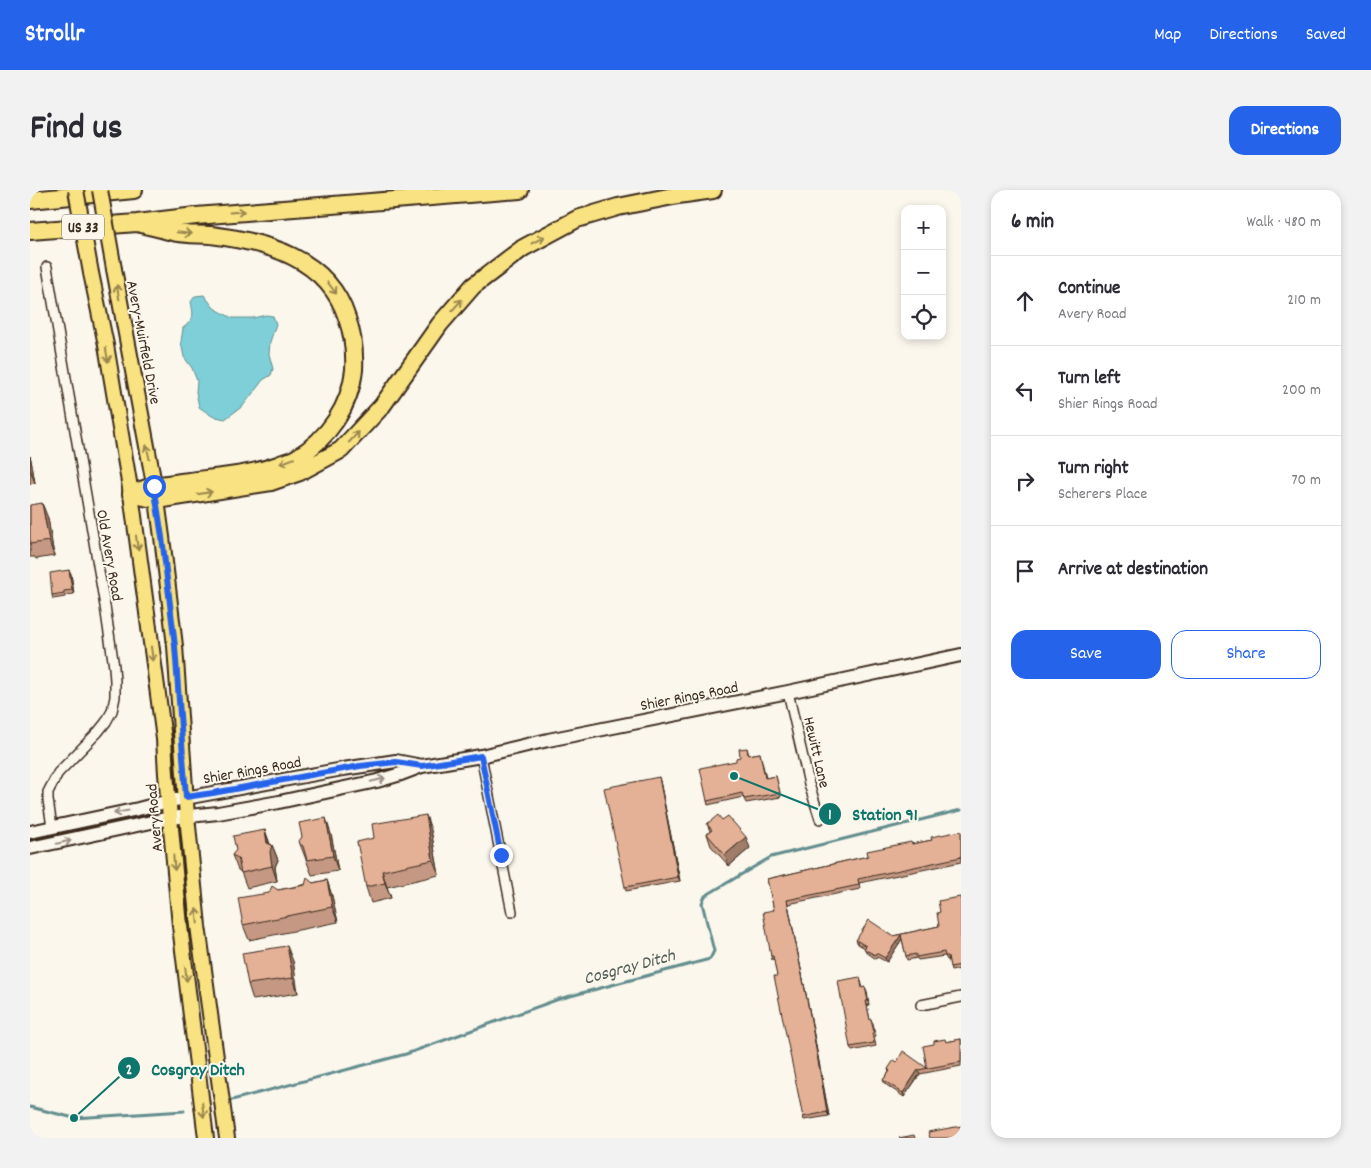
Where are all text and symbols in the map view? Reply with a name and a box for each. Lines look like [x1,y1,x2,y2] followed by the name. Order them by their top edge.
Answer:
[25,18,84,52] text: Strollr
[1154,23,1181,48] text: Map
[1209,23,1278,48] text: Directions
[1306,23,1346,48] text: Saved
[30,105,122,155] text: Find us
[1229,106,1341,155] button: Directions
[901,205,946,340] map controls
[901,205,946,250] button: +
[229,208,245,217] one-way arrow
[1011,208,1054,238] text: 6 min
[1247,211,1321,234] text: Walk · 480 m
[62,214,104,240] road number: US 33
[176,228,192,238] one-way arrow
[531,234,545,244] one-way arrow
[901,250,946,295] button: −
[1058,276,1120,303] text: Continue
[119,279,166,406] street label: Avery-Muirfield Drive
[326,281,337,294] one-way arrow
[112,284,122,300] one-way arrow
[1011,287,1039,315] icon: ahead
[1287,289,1321,312] text: 210 m
[901,295,946,340] button: locate
[451,298,462,311] one-way arrow
[1058,303,1126,326] text: Avery Road
[103,346,113,362] one-way arrow
[1058,366,1121,393] text: Turn left
[1011,377,1039,405] icon: left
[1282,379,1321,402] text: 200 m
[1058,393,1157,416] text: Shier Rings Road
[348,430,360,443] one-way arrow
[142,444,152,460] one-way arrow
[1058,456,1129,483] text: Turn right
[280,457,295,466] one-way arrow
[1011,467,1039,495] icon: right
[1291,469,1321,492] text: 70 m
[143,475,166,498] route start
[1058,483,1147,506] text: Scherers Place
[197,487,213,497] one-way arrow
[89,508,128,603] street label: Old Avery Road
[133,534,143,550] one-way arrow
[1011,557,1039,585] icon: arrive
[1058,557,1208,584] text: Arrive at destination
[1011,630,1161,679] button: Save
[1171,630,1321,679] button: Share
[148,645,158,661] one-way arrow
[638,677,740,718] street label: Shier Rings Road
[796,715,835,790] street label: Hewitt Lane
[201,752,303,791] street label: Shier Rings Road
[370,775,386,784] one-way arrow
[141,783,170,853] street label: Avery Road
[817,797,928,830] callout: Station 91
[852,804,918,829] text: Station 91
[828,805,832,827] text: 1
[114,808,130,818] one-way arrow
[56,837,72,846] one-way arrow
[490,844,513,867] route end
[170,855,179,871] one-way arrow
[192,908,202,924] one-way arrow
[581,944,679,993] water label: Cosgray Ditch
[181,965,191,981] one-way arrow
[116,1052,255,1085] callout: Cosgray Ditch
[151,1059,245,1084] text: Cosgray Ditch
[126,1060,132,1082] text: 2
[198,1102,208,1118] one-way arrow

